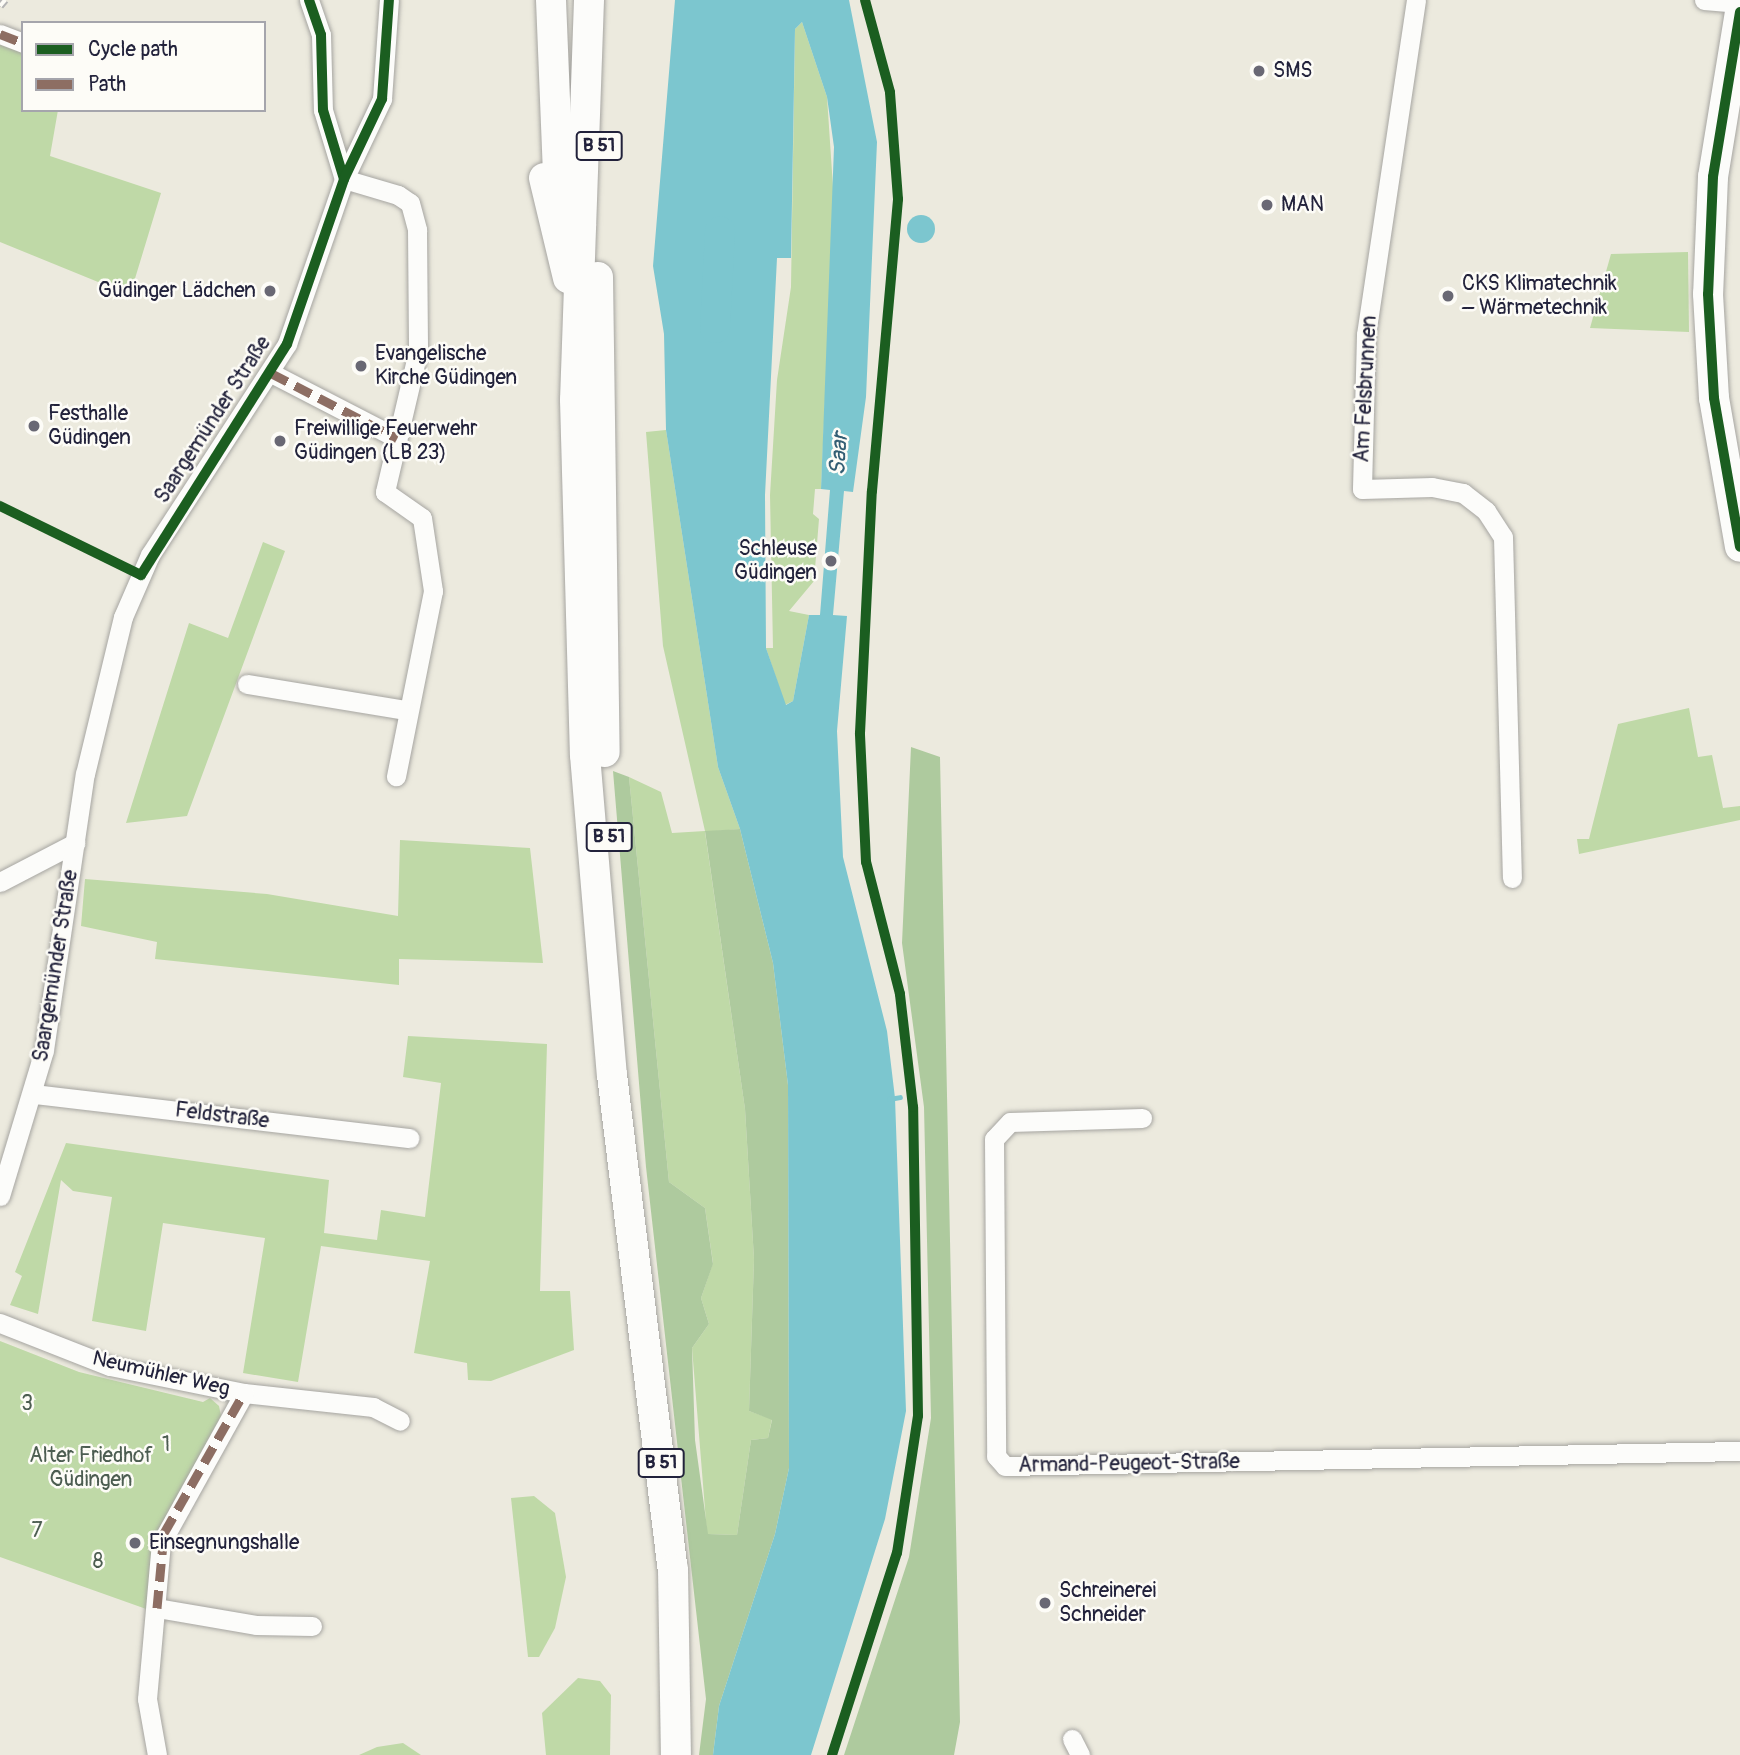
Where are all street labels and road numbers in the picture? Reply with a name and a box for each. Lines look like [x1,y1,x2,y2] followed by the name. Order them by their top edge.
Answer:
[574,130,624,162] road number: B 51
[1350,315,1382,463] street label: Am Felsbrunnen
[150,332,276,508] street label: Saargemünder Straße
[584,822,634,852] road number: B 51
[28,868,84,1064] street label: Saargemünder Straße
[174,1098,270,1134] street label: Feldstraße
[90,1346,232,1402] street label: Neumühler Weg
[636,1448,686,1478] road number: B 51
[1018,1449,1240,1479] street label: Armand-Peugeot-Straße

